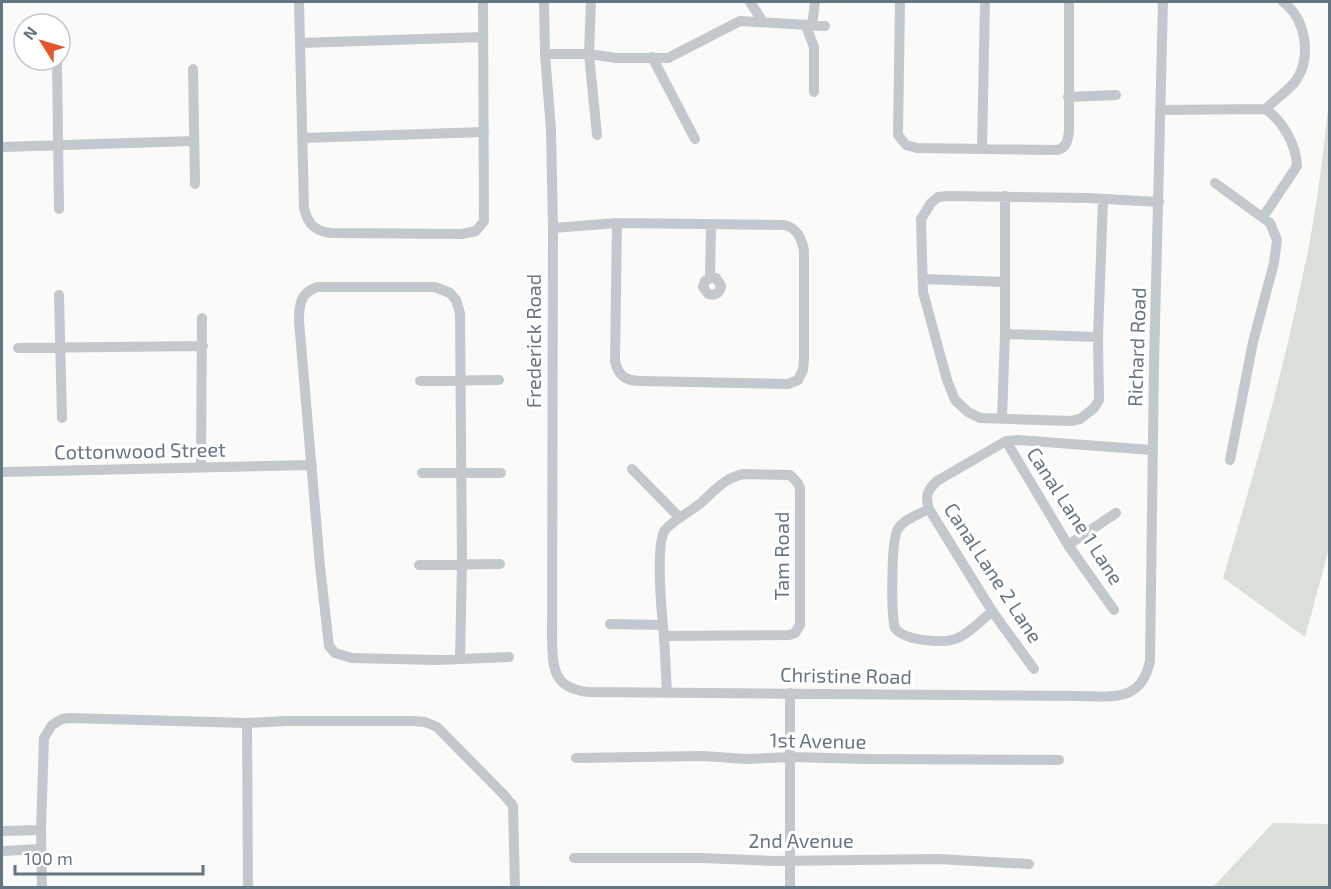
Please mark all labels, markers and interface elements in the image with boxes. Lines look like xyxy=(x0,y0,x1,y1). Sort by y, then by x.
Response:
north arrow xyxy=(12,12,72,72)
text: N xyxy=(19,22,41,43)
street label: Frederick Road xyxy=(521,274,545,408)
street label: Richard Road xyxy=(1122,287,1150,407)
street label: Cottonwood Street xyxy=(54,436,226,463)
street label: Canal Lane 1 Lane xyxy=(1022,442,1129,589)
street label: Canal Lane 2 Lane xyxy=(940,498,1048,647)
street label: Tam Road xyxy=(769,512,793,600)
street label: Christine Road xyxy=(780,662,912,688)
street label: 1st Avenue xyxy=(769,727,867,753)
street label: 2nd Avenue xyxy=(748,828,854,852)
scale bar xyxy=(15,838,202,876)
text: 100 m xyxy=(24,847,73,869)

